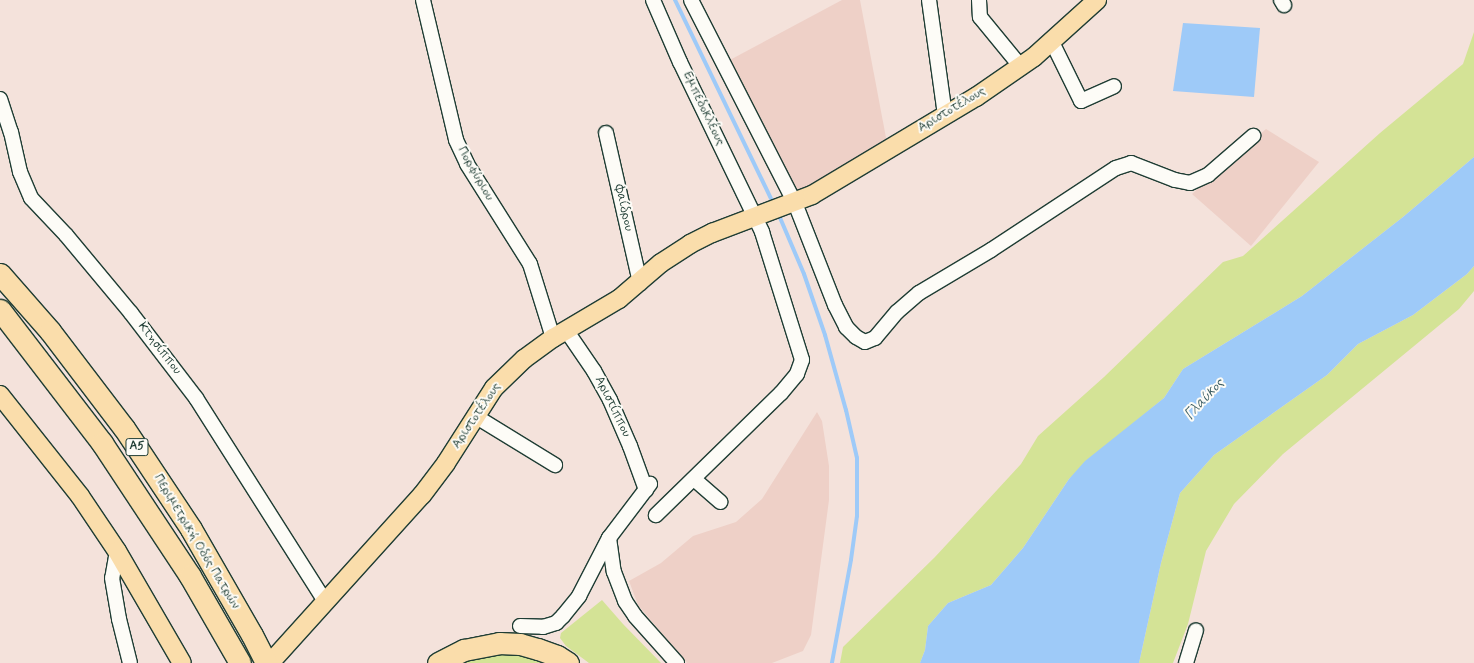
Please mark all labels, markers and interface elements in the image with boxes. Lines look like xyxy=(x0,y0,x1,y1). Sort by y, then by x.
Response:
street label: Εμπεδοκλέους xyxy=(678,70,728,148)
street label: Αριστοτέλους xyxy=(915,84,989,136)
street label: Πορφύριου xyxy=(453,144,497,204)
street label: Φαίδρου xyxy=(610,183,636,233)
street label: Κτησίππου xyxy=(134,320,184,378)
street label: Αριστίππου xyxy=(591,374,633,440)
water label: Γλαύκος xyxy=(1181,375,1227,423)
street label: Αριστοτέλους xyxy=(449,380,505,452)
road number: Α5 xyxy=(125,437,149,457)
street label: Περιμετρική Οδός Πατρών xyxy=(149,472,243,612)

